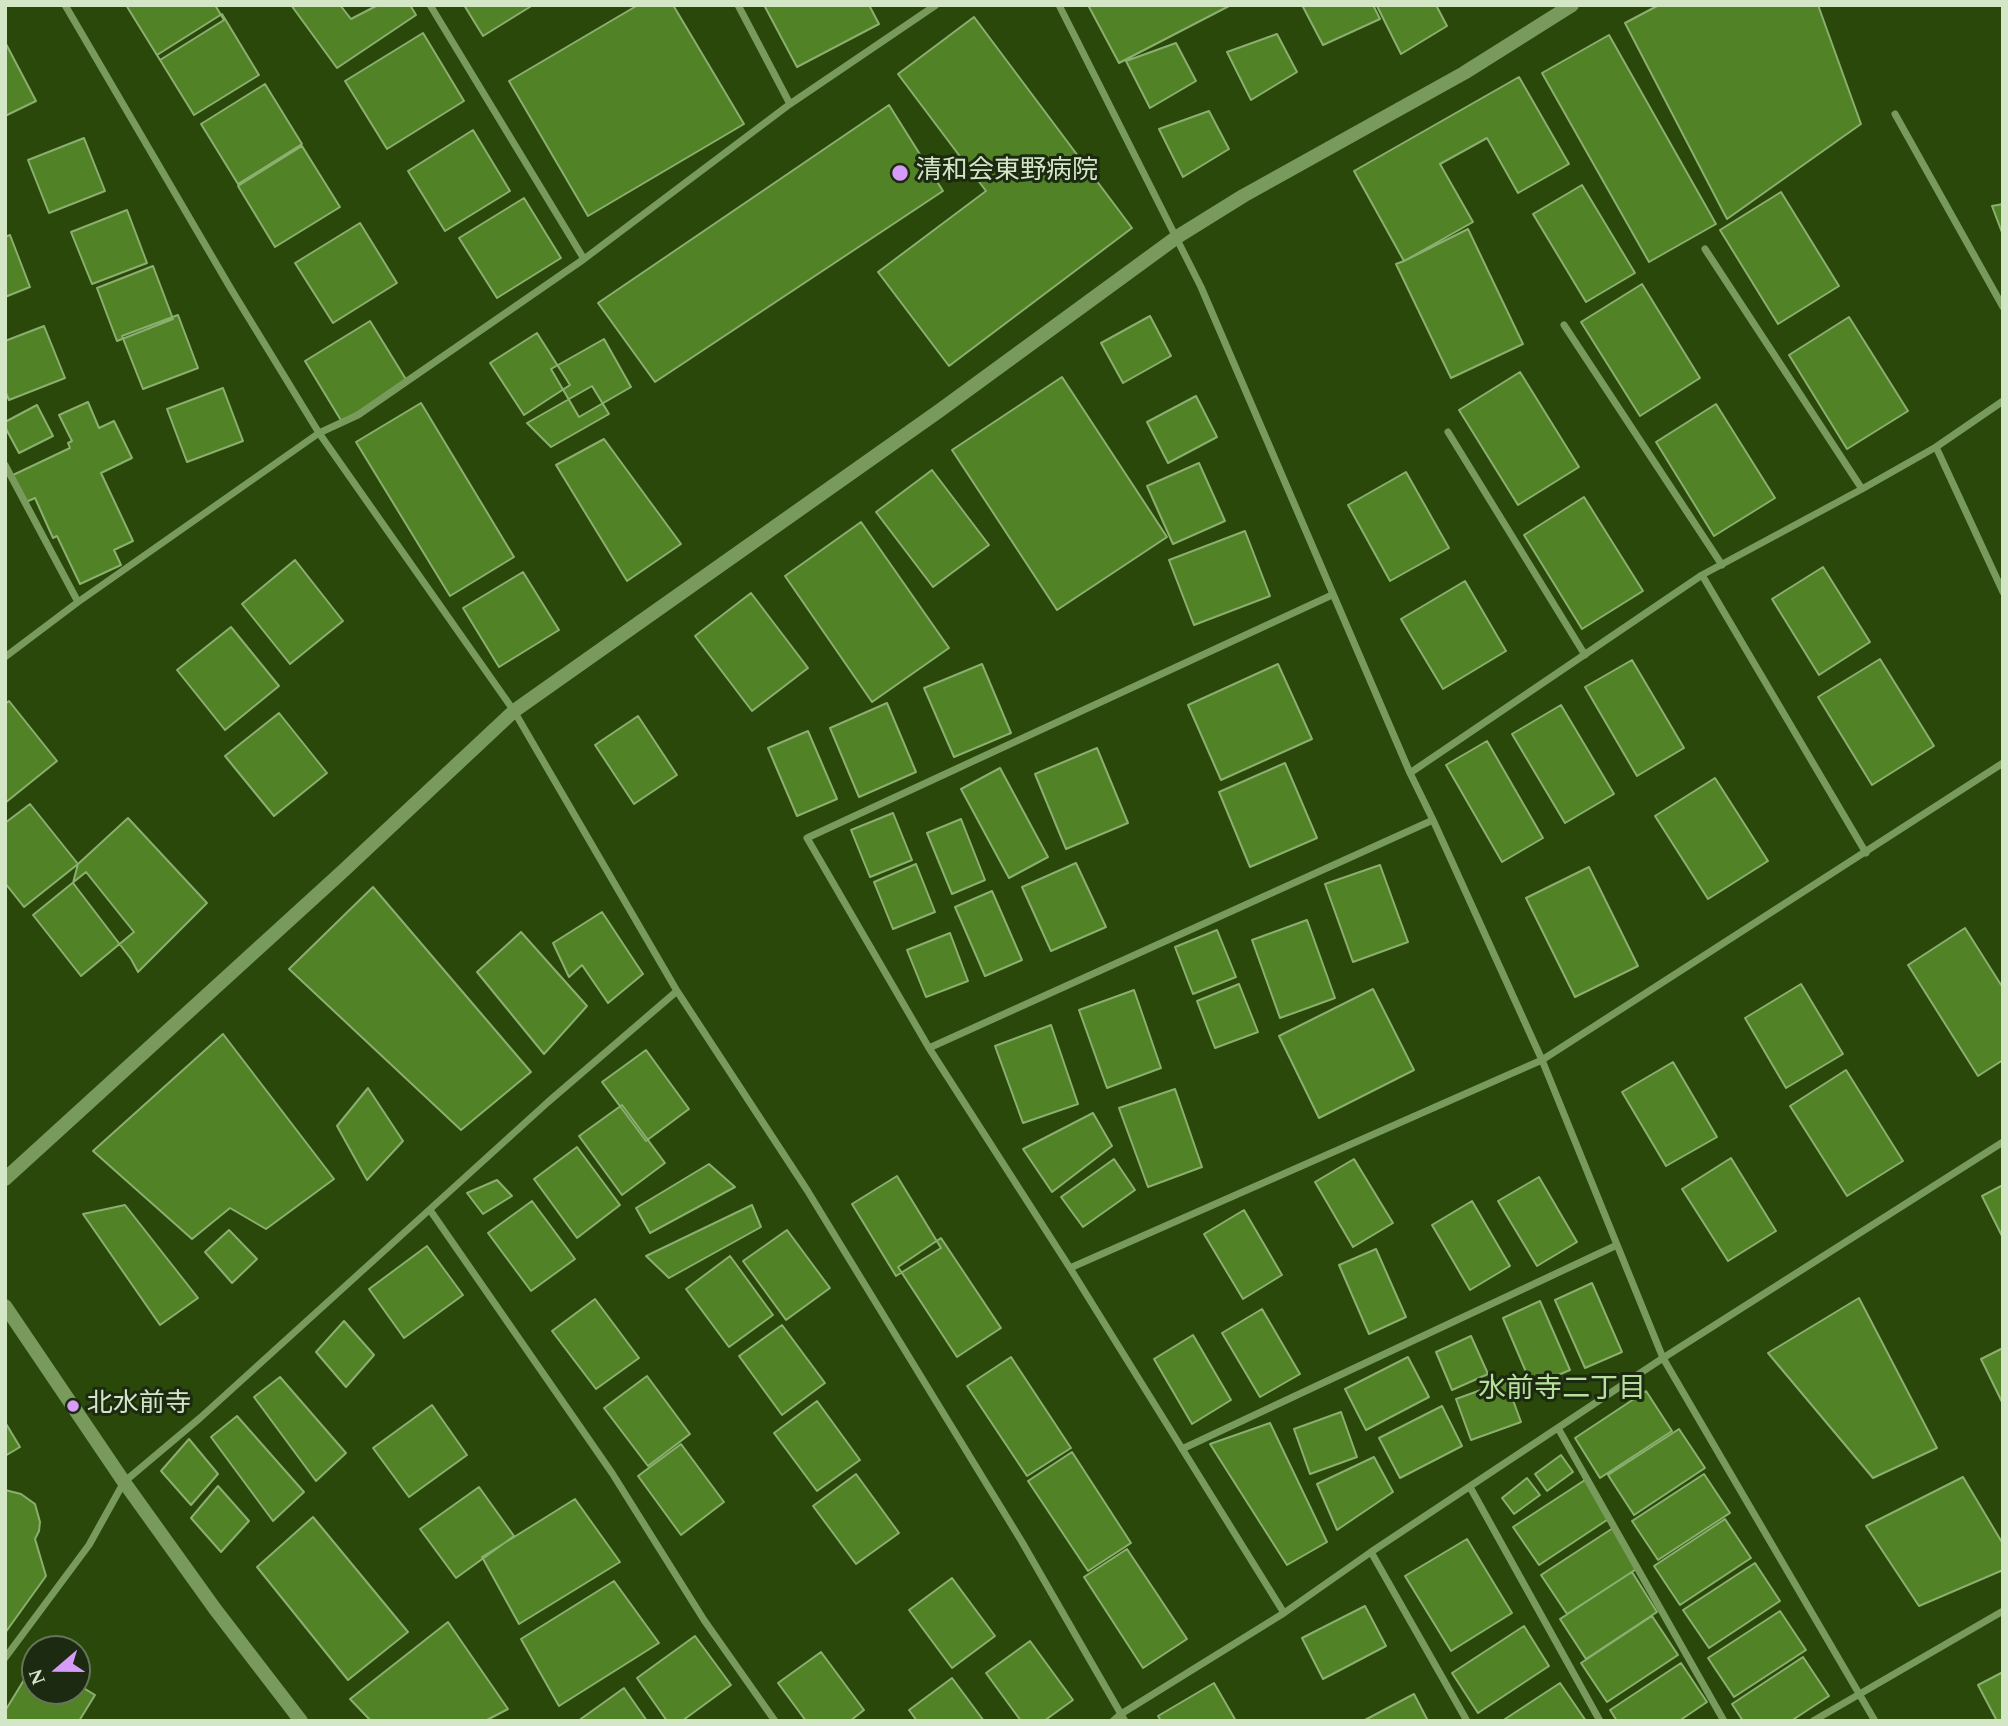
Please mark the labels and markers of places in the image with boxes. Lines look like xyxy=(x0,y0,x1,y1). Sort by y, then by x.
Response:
place label: 清和会東野病院 xyxy=(916,157,1098,189)
marker: 清和会東野病院 xyxy=(890,163,910,183)
place label: 北水前寺 xyxy=(87,1390,191,1422)
marker: 北水前寺 xyxy=(65,1398,81,1414)

